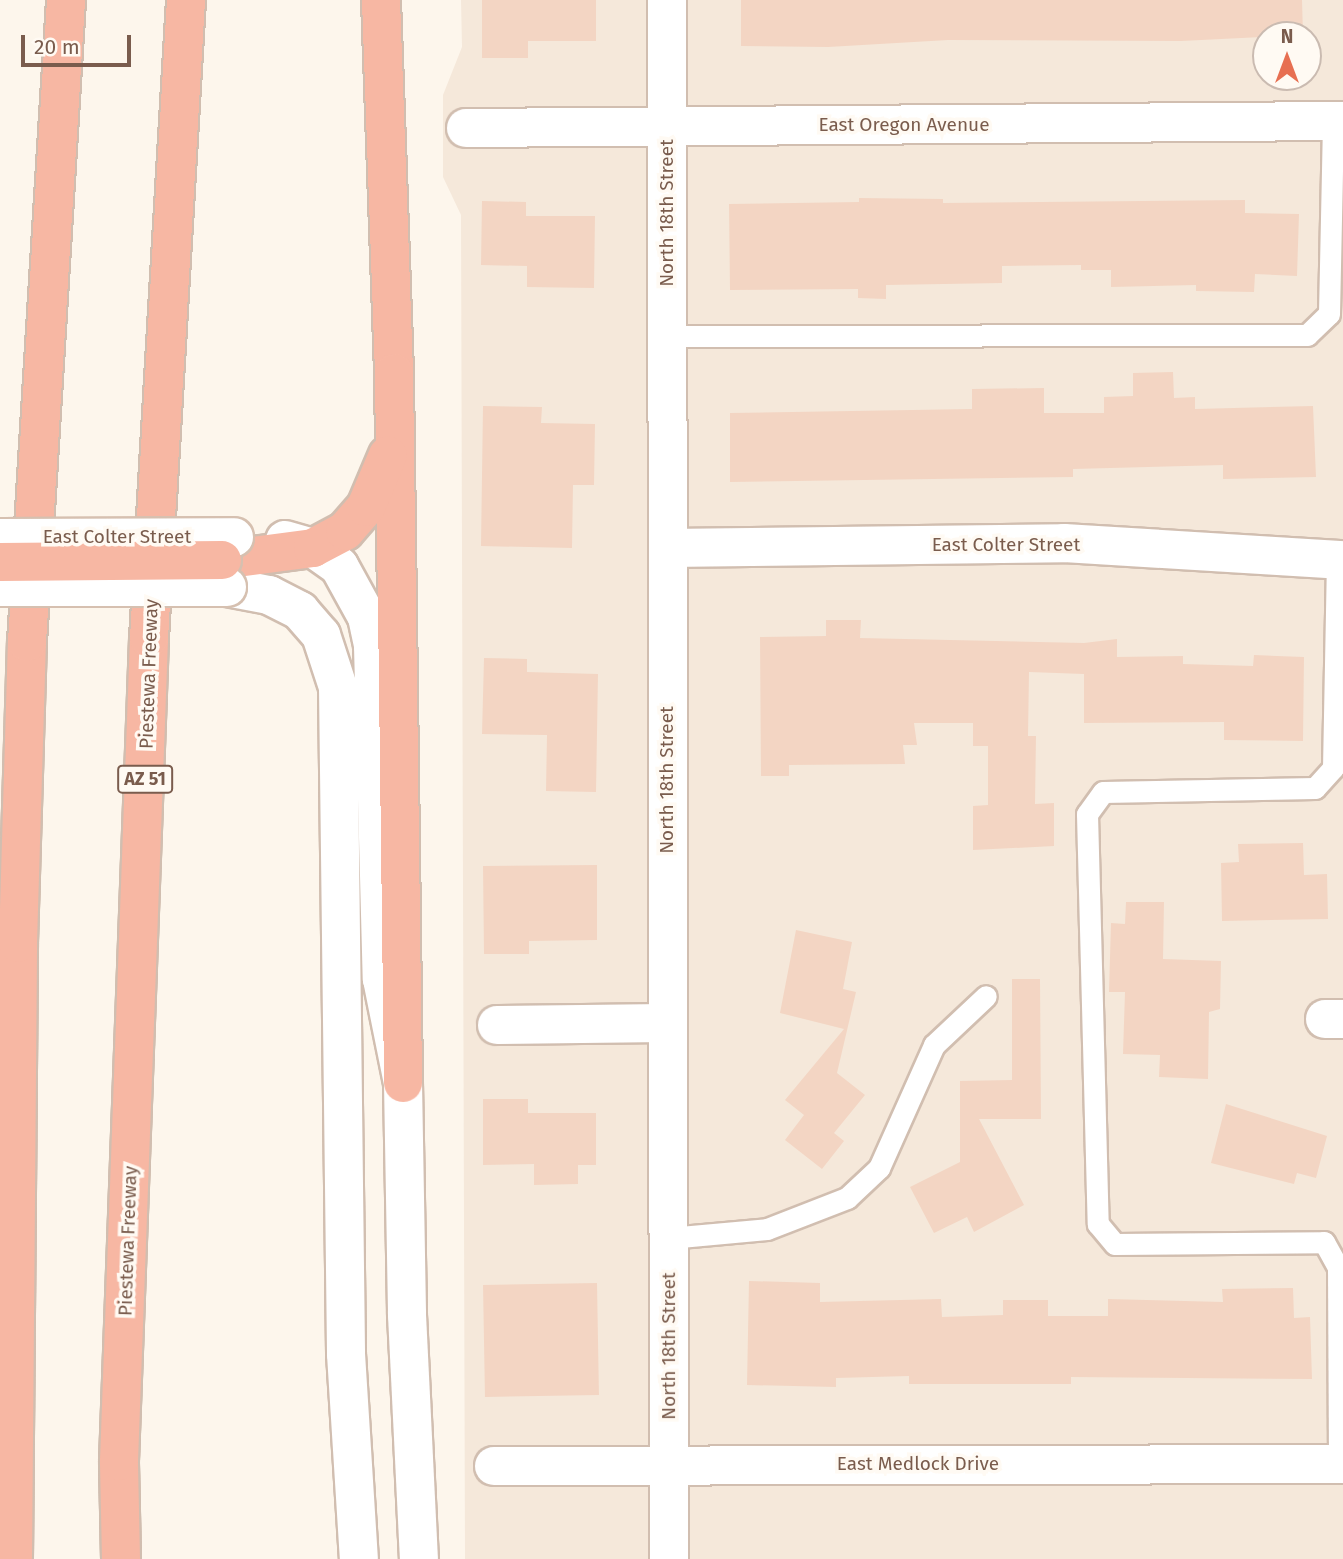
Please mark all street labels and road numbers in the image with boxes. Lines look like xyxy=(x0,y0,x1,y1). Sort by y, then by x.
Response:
street label: East Oregon Avenue xyxy=(818,114,990,136)
street label: North 18th Street xyxy=(656,139,678,287)
street label: East Colter Street xyxy=(43,526,191,548)
street label: East Colter Street xyxy=(932,534,1080,556)
street label: Piestewa Freeway xyxy=(135,599,163,749)
street label: North 18th Street xyxy=(656,706,678,854)
road number: AZ 51 xyxy=(117,764,173,794)
street label: Piestewa Freeway xyxy=(114,1166,142,1316)
street label: North 18th Street xyxy=(658,1272,680,1420)
street label: East Medlock Drive xyxy=(837,1453,999,1475)

